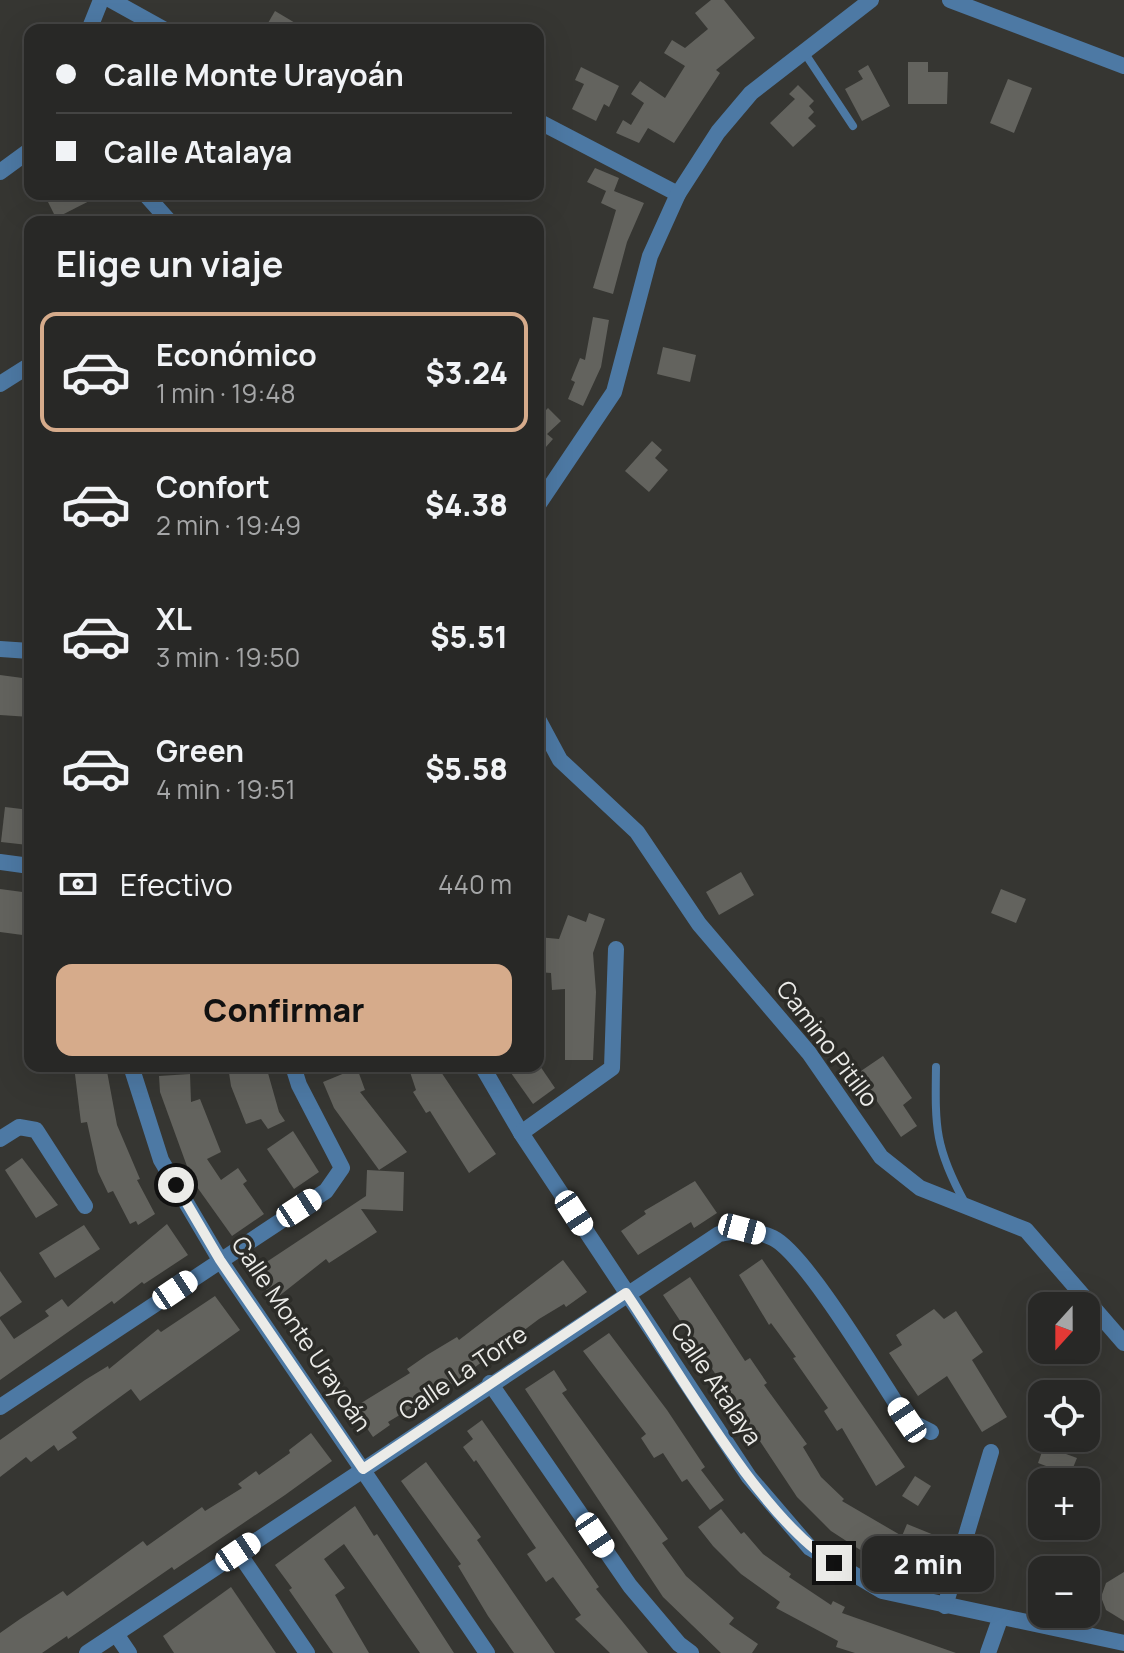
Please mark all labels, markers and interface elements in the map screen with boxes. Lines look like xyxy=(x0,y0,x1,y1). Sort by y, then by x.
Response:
text: Calle Monte Urayoán xyxy=(104,54,404,95)
text: Calle Atalaya xyxy=(104,131,292,172)
text: Elige un viaje xyxy=(56,239,283,288)
text: Económico xyxy=(156,334,317,375)
icon: car xyxy=(60,336,132,408)
text: $3.24 xyxy=(425,352,508,393)
text: 1 min · 19:48 xyxy=(156,375,296,411)
text: Confort xyxy=(156,466,270,507)
icon: car xyxy=(60,468,132,540)
text: $4.38 xyxy=(425,484,508,525)
text: 2 min · 19:49 xyxy=(156,507,301,543)
text: XL xyxy=(156,598,192,639)
icon: car xyxy=(60,600,132,672)
text: $5.51 xyxy=(430,616,508,657)
text: 3 min · 19:50 xyxy=(156,639,300,675)
text: Green xyxy=(156,730,244,771)
icon: car xyxy=(60,732,132,804)
text: $5.58 xyxy=(425,748,508,789)
text: 4 min · 19:51 xyxy=(156,771,296,807)
icon: cash xyxy=(56,862,100,906)
text: Efectivo xyxy=(120,864,233,905)
text: 440 m xyxy=(438,866,512,902)
button: Confirmar xyxy=(56,964,512,1056)
street label: Camino Pitillo xyxy=(770,973,887,1113)
route start xyxy=(158,1167,194,1203)
car xyxy=(272,1185,326,1231)
car xyxy=(551,1186,597,1240)
car xyxy=(716,1211,768,1247)
street label: Calle Monte Urayoán xyxy=(225,1229,380,1437)
car xyxy=(148,1267,202,1313)
north arrow xyxy=(1028,1292,1100,1364)
map controls xyxy=(1028,1292,1100,1628)
street label: Calle Atalaya xyxy=(664,1315,771,1451)
street label: Calle La Torre xyxy=(391,1317,533,1427)
button: locate xyxy=(1028,1380,1100,1452)
car xyxy=(884,1393,930,1447)
button: + xyxy=(1028,1468,1100,1540)
car xyxy=(572,1508,618,1562)
car xyxy=(211,1529,265,1575)
callout: 2 min xyxy=(862,1535,994,1591)
route end xyxy=(816,1545,852,1581)
text: 2 min xyxy=(894,1546,962,1582)
button: − xyxy=(1028,1556,1100,1628)

